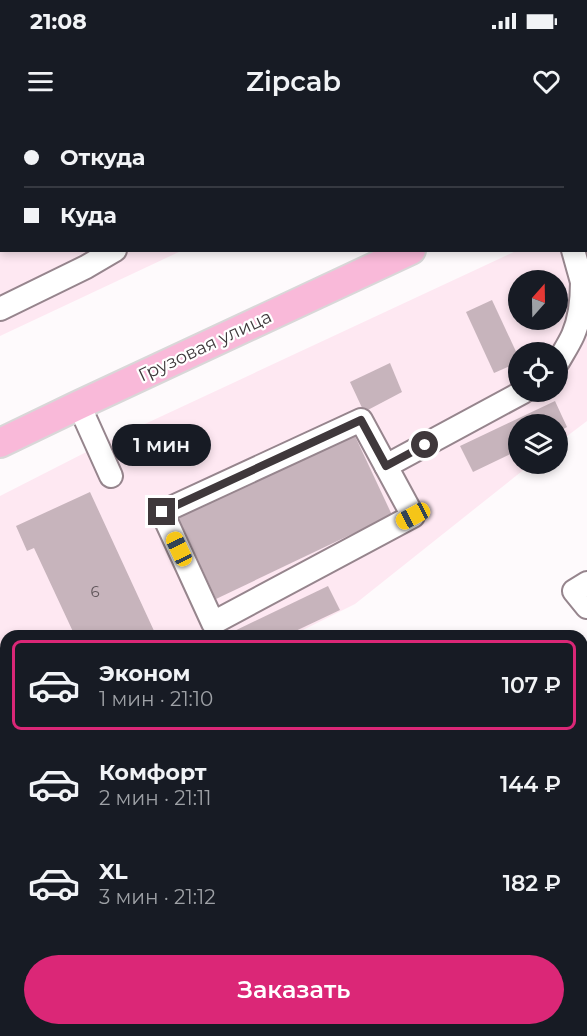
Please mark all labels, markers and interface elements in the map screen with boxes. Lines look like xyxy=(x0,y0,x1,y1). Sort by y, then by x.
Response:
text: 21:08 xyxy=(30,8,87,35)
icon: menu xyxy=(24,65,57,98)
text: Zipcab xyxy=(246,65,341,98)
icon: heart xyxy=(530,65,563,98)
text: Откуда xyxy=(60,144,145,171)
text: Куда xyxy=(60,202,117,229)
north arrow xyxy=(508,270,568,330)
map controls xyxy=(508,270,568,474)
street label: Грузовая улица xyxy=(135,305,275,387)
button: locate xyxy=(508,342,568,402)
button: layers xyxy=(508,414,568,474)
callout: 1 мин xyxy=(112,425,212,467)
route start xyxy=(411,431,438,458)
text: 1 мин xyxy=(133,433,190,457)
route end xyxy=(148,498,175,525)
car xyxy=(393,500,433,532)
car xyxy=(163,529,195,569)
house number: 6 xyxy=(90,582,100,601)
icon: car xyxy=(27,658,81,712)
text: Эконом xyxy=(99,660,190,687)
text: 107 ₽ xyxy=(502,672,561,699)
text: 1 мин · 21:10 xyxy=(99,687,213,711)
icon: car xyxy=(27,757,81,811)
text: Комфорт xyxy=(99,759,207,786)
text: 144 ₽ xyxy=(500,771,561,798)
text: 2 мин · 21:11 xyxy=(99,786,211,810)
icon: car xyxy=(27,856,81,910)
text: XL xyxy=(99,858,128,885)
text: 182 ₽ xyxy=(503,870,561,897)
text: 3 мин · 21:12 xyxy=(99,885,216,909)
button: Заказать xyxy=(24,955,564,1024)

